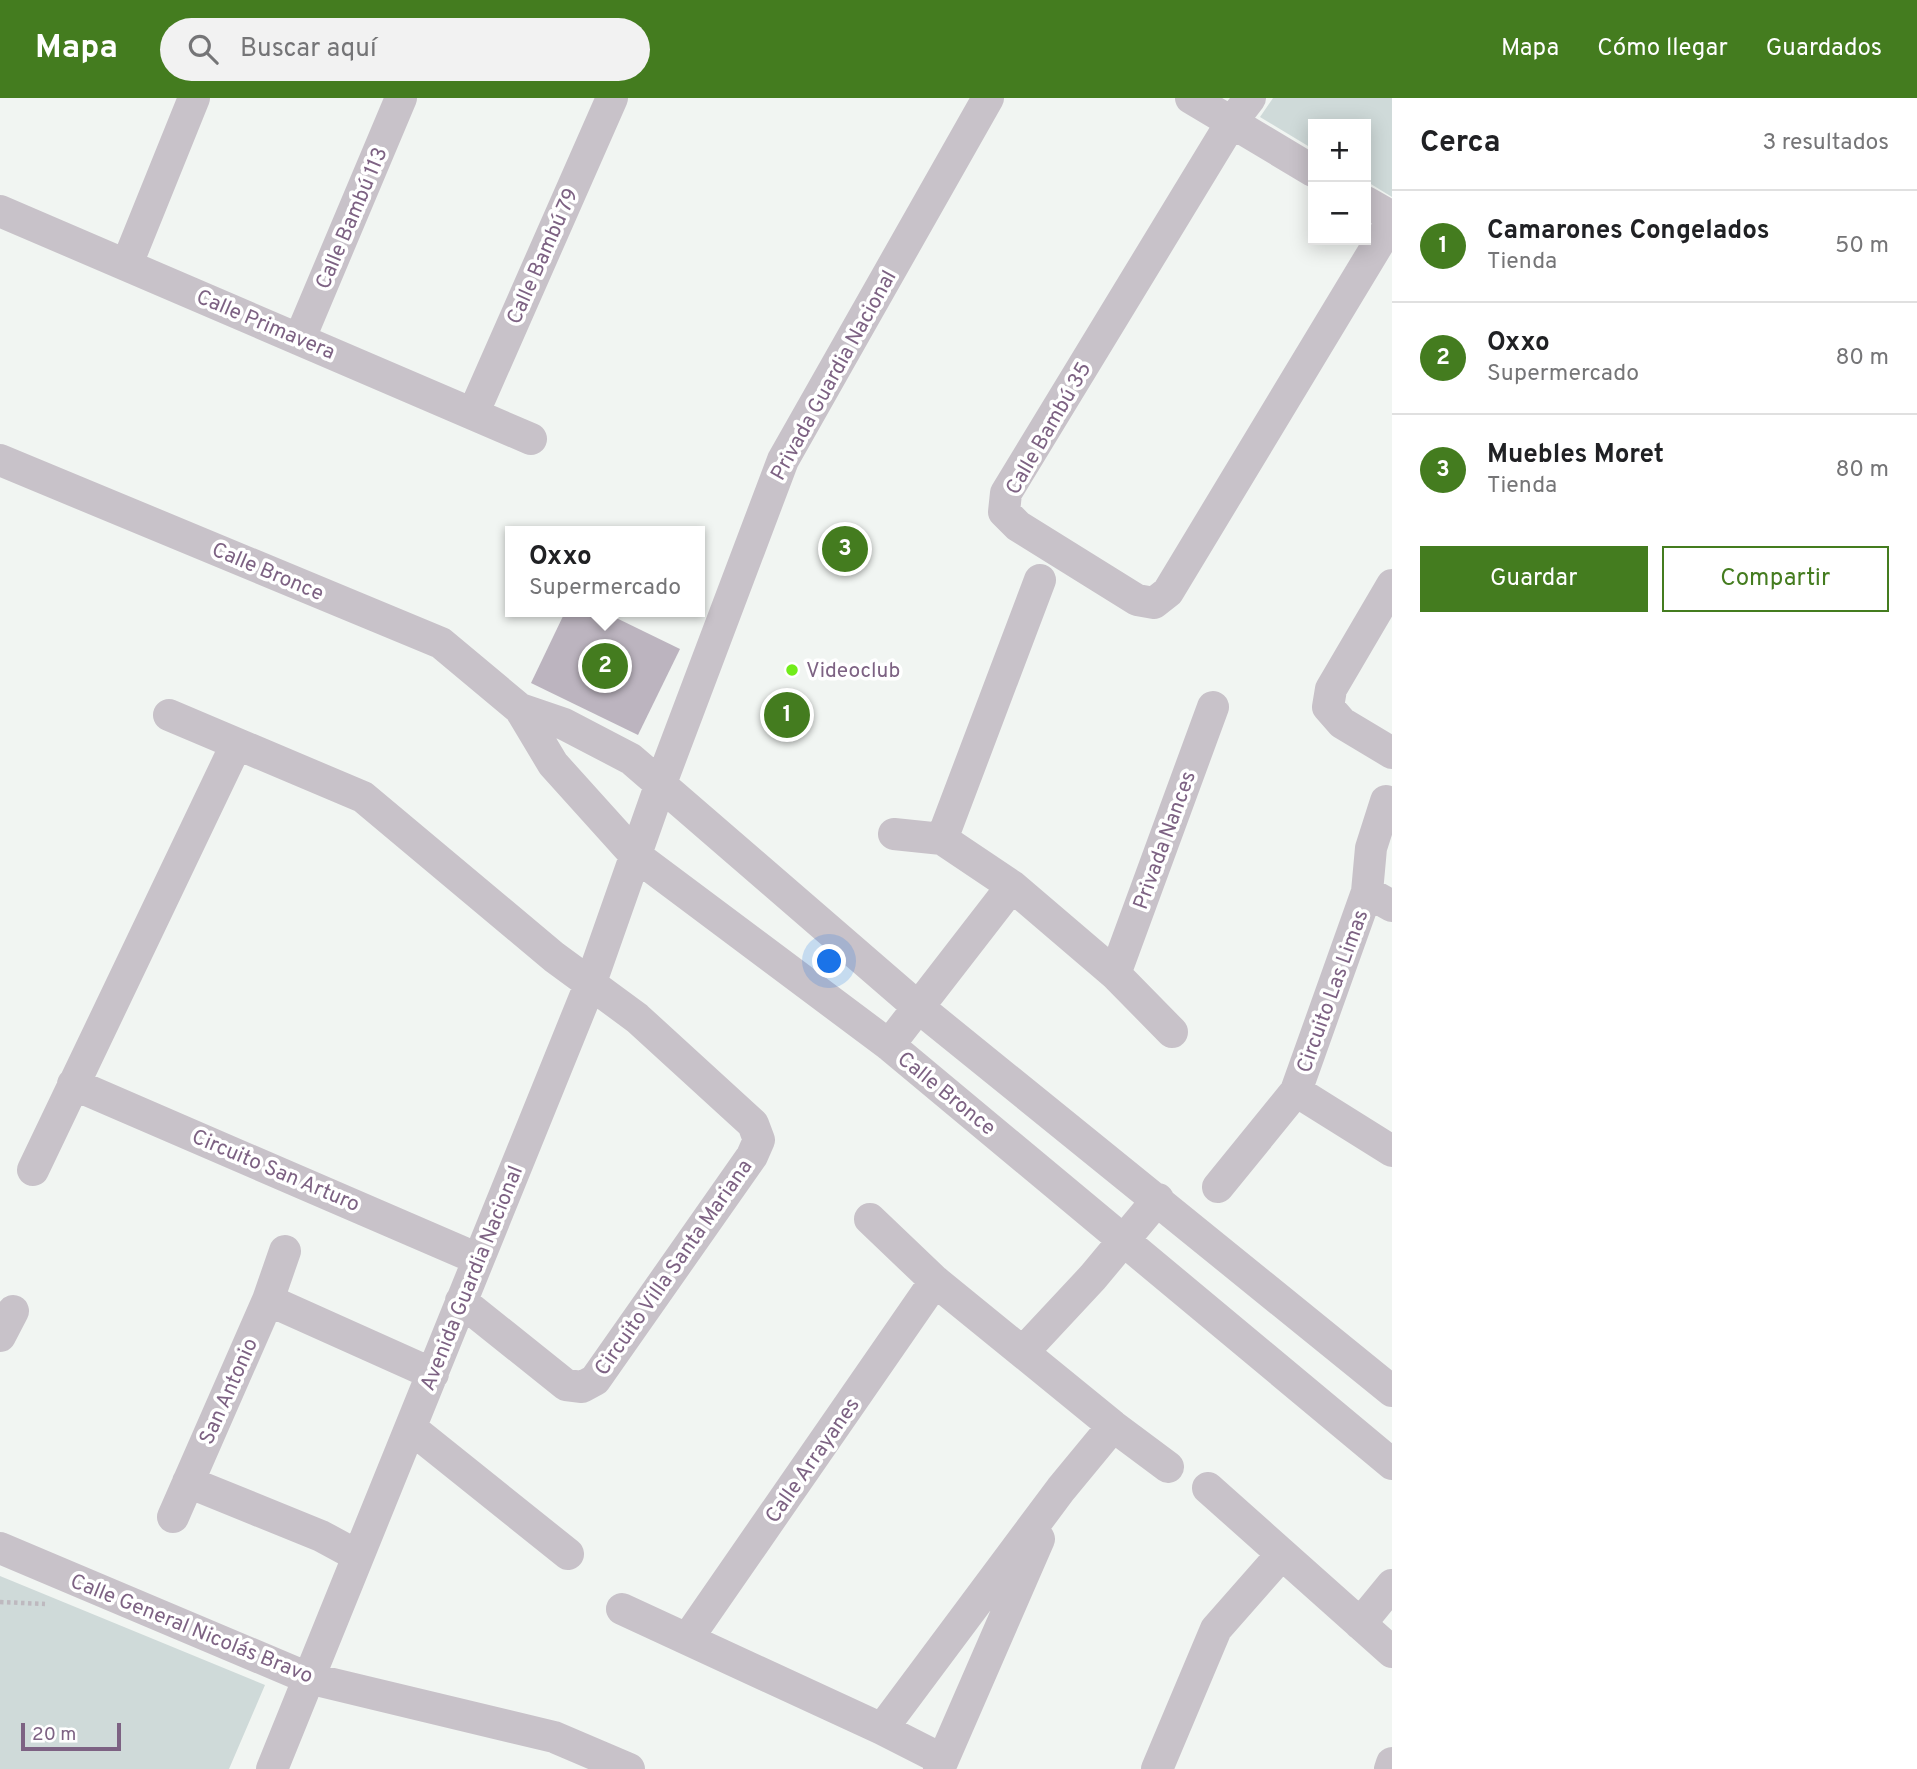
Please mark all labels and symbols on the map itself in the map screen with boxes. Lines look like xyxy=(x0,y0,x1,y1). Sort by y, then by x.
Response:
street label: Calle Bambú 113 xyxy=(310,143,394,294)
street label: Calle Bambú 79 xyxy=(501,184,585,329)
street label: Privada Guardia Nacional xyxy=(765,266,903,486)
street label: Calle Primavera xyxy=(192,284,339,367)
street label: Calle Bambú 35 xyxy=(1000,357,1098,500)
pin: 3 xyxy=(822,523,868,575)
street label: Calle Bronce xyxy=(207,537,327,608)
pin: 2 xyxy=(582,640,628,692)
place label: Videoclub xyxy=(806,658,900,685)
marker: Videoclub xyxy=(784,662,800,678)
pin: 1 xyxy=(764,689,810,741)
street label: Privada Nances xyxy=(1128,768,1203,913)
street label: Circuito Las Limas xyxy=(1291,906,1375,1077)
your location xyxy=(812,944,846,978)
street label: Calle Bronce xyxy=(891,1046,1001,1142)
street label: Circuito San Arturo xyxy=(187,1124,363,1219)
street label: Circuito Villa Santa Mariana xyxy=(589,1154,759,1381)
street label: Avenida Guardia Nacional xyxy=(415,1162,530,1395)
street label: San Antonio xyxy=(194,1334,265,1449)
street label: Calle Arrayanes xyxy=(760,1393,867,1529)
street label: Calle General Nicolás Bravo xyxy=(66,1568,317,1691)
scale bar xyxy=(21,1720,121,1752)

